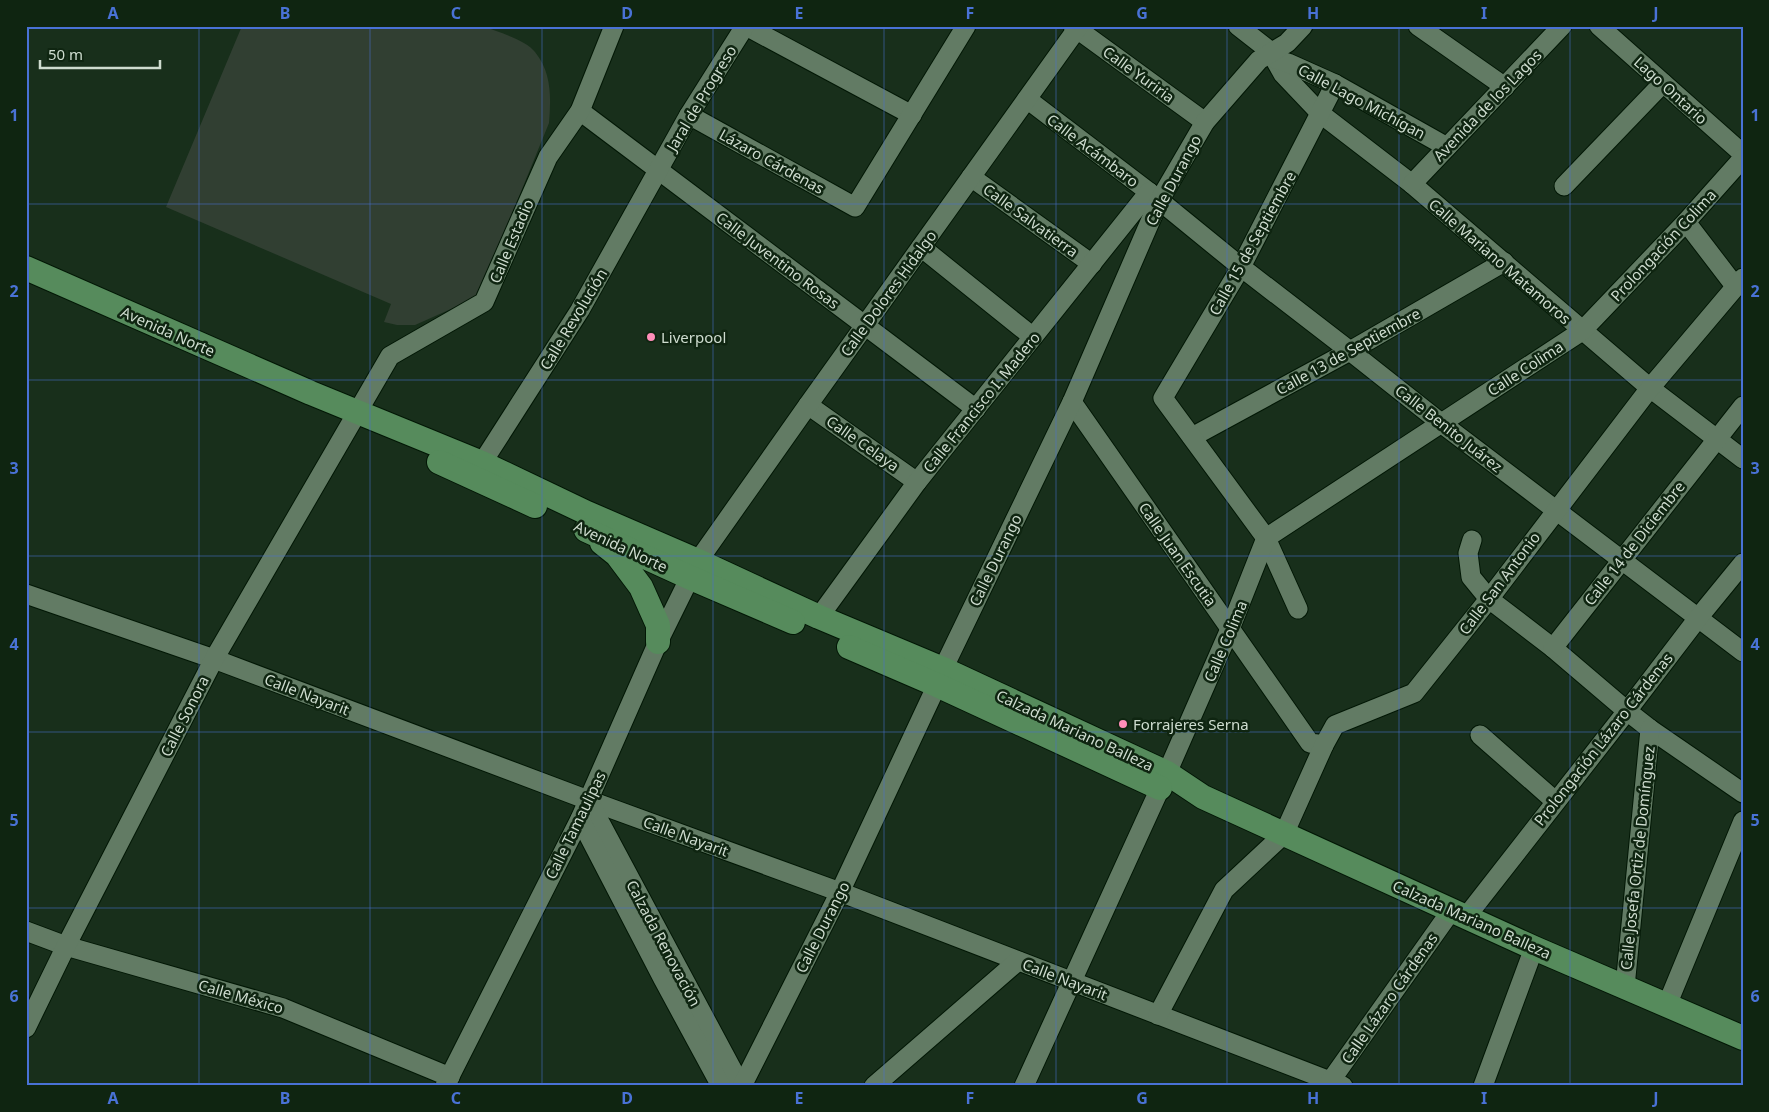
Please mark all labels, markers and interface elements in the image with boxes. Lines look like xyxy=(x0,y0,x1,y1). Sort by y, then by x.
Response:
text: A xyxy=(107,2,119,24)
text: B xyxy=(280,2,290,24)
text: C xyxy=(451,2,461,24)
text: D xyxy=(621,2,633,24)
text: E xyxy=(795,2,804,24)
text: F xyxy=(966,2,974,24)
text: G xyxy=(1136,2,1148,24)
text: H xyxy=(1307,2,1319,24)
text: I xyxy=(1481,2,1487,24)
text: J xyxy=(1651,2,1659,24)
scale bar xyxy=(40,38,160,70)
street label: Jaral de Progreso xyxy=(660,41,740,156)
street label: Calle Yuriria xyxy=(1099,41,1179,107)
text: 50 m xyxy=(48,44,83,64)
street label: Avenida de los Lagos xyxy=(1428,45,1546,165)
street label: Lago Ontario xyxy=(1630,52,1712,128)
street label: Calle Lago Michígan xyxy=(1295,59,1429,143)
text: 1 xyxy=(9,104,19,126)
text: 1 xyxy=(1750,104,1760,126)
street label: Calle Acámbaro xyxy=(1043,109,1143,191)
street label: Lázaro Cárdenas xyxy=(716,124,828,198)
street label: Calle Durango xyxy=(1141,131,1205,229)
street label: Calle 15 de Septiembre xyxy=(1204,167,1300,319)
street label: Calle Salvatierra xyxy=(979,179,1083,261)
street label: Prolongación Colima xyxy=(1606,185,1720,305)
street label: Calle Mariano Matamoros xyxy=(1425,194,1575,328)
street label: Calle Estadio xyxy=(484,196,538,286)
street label: Calle Juventino Rosas xyxy=(712,207,844,313)
street label: Calle Dolores Hidalgo xyxy=(835,226,941,360)
street label: Calle Revolución xyxy=(535,265,611,373)
text: 2 xyxy=(9,280,19,302)
text: 2 xyxy=(1750,280,1760,302)
street label: Avenida Norte xyxy=(118,301,218,361)
street label: Calle 13 de Septiembre xyxy=(1272,303,1424,399)
place label: Liverpool xyxy=(661,327,726,347)
street label: Calle Francisco I. Madero xyxy=(918,328,1044,476)
marker: Liverpool xyxy=(645,331,657,343)
street label: Calle Colima xyxy=(1483,336,1567,400)
street label: Calle Benito Juárez xyxy=(1391,380,1507,476)
street label: Calle Celaya xyxy=(823,411,903,475)
text: 3 xyxy=(9,457,19,479)
text: 3 xyxy=(1750,457,1760,479)
street label: Calle 14 de Diciembre xyxy=(1579,477,1689,609)
street label: Calle Juan Escutia xyxy=(1135,498,1221,610)
street label: Calle Durango xyxy=(964,511,1026,609)
street label: Avenida Norte xyxy=(571,516,671,576)
street label: Calle San Antonio xyxy=(1454,528,1544,638)
street label: Calle Colima xyxy=(1199,597,1251,685)
text: 4 xyxy=(9,633,19,655)
text: 4 xyxy=(1750,633,1760,655)
street label: Prolongación Lázaro Cárdenas xyxy=(1529,648,1677,830)
street label: Calle Nayarit xyxy=(262,669,353,720)
street label: Calle Sonora xyxy=(155,672,213,760)
street label: Calzada Mariano Balleza xyxy=(993,685,1157,775)
place label: Forrajeres Serna xyxy=(1133,714,1249,734)
marker: Forrajeres Serna xyxy=(1117,718,1129,730)
street label: Calle Josefa Ortiz de Domínguez xyxy=(1615,745,1659,971)
street label: Calle Tamaulipas xyxy=(540,768,610,882)
text: 5 xyxy=(9,809,19,831)
text: 5 xyxy=(1750,809,1760,831)
street label: Calle Nayarit xyxy=(641,811,732,861)
street label: Calzada Mariano Balleza xyxy=(1390,875,1554,963)
street label: Calzada Renovación xyxy=(622,876,706,1010)
street label: Calle Durango xyxy=(790,878,854,976)
street label: Calle Lázaro Cárdenas xyxy=(1336,929,1442,1067)
street label: Calle Nayarit xyxy=(1020,954,1111,1005)
street label: Calle México xyxy=(196,974,286,1018)
text: 6 xyxy=(9,985,19,1007)
text: 6 xyxy=(1750,985,1760,1007)
text: A xyxy=(107,1087,119,1109)
text: B xyxy=(280,1087,290,1109)
text: C xyxy=(451,1087,461,1109)
text: D xyxy=(621,1087,633,1109)
text: E xyxy=(795,1087,804,1109)
text: F xyxy=(966,1087,974,1109)
text: G xyxy=(1136,1087,1148,1109)
text: H xyxy=(1307,1087,1319,1109)
text: I xyxy=(1481,1087,1487,1109)
text: J xyxy=(1651,1087,1659,1109)

